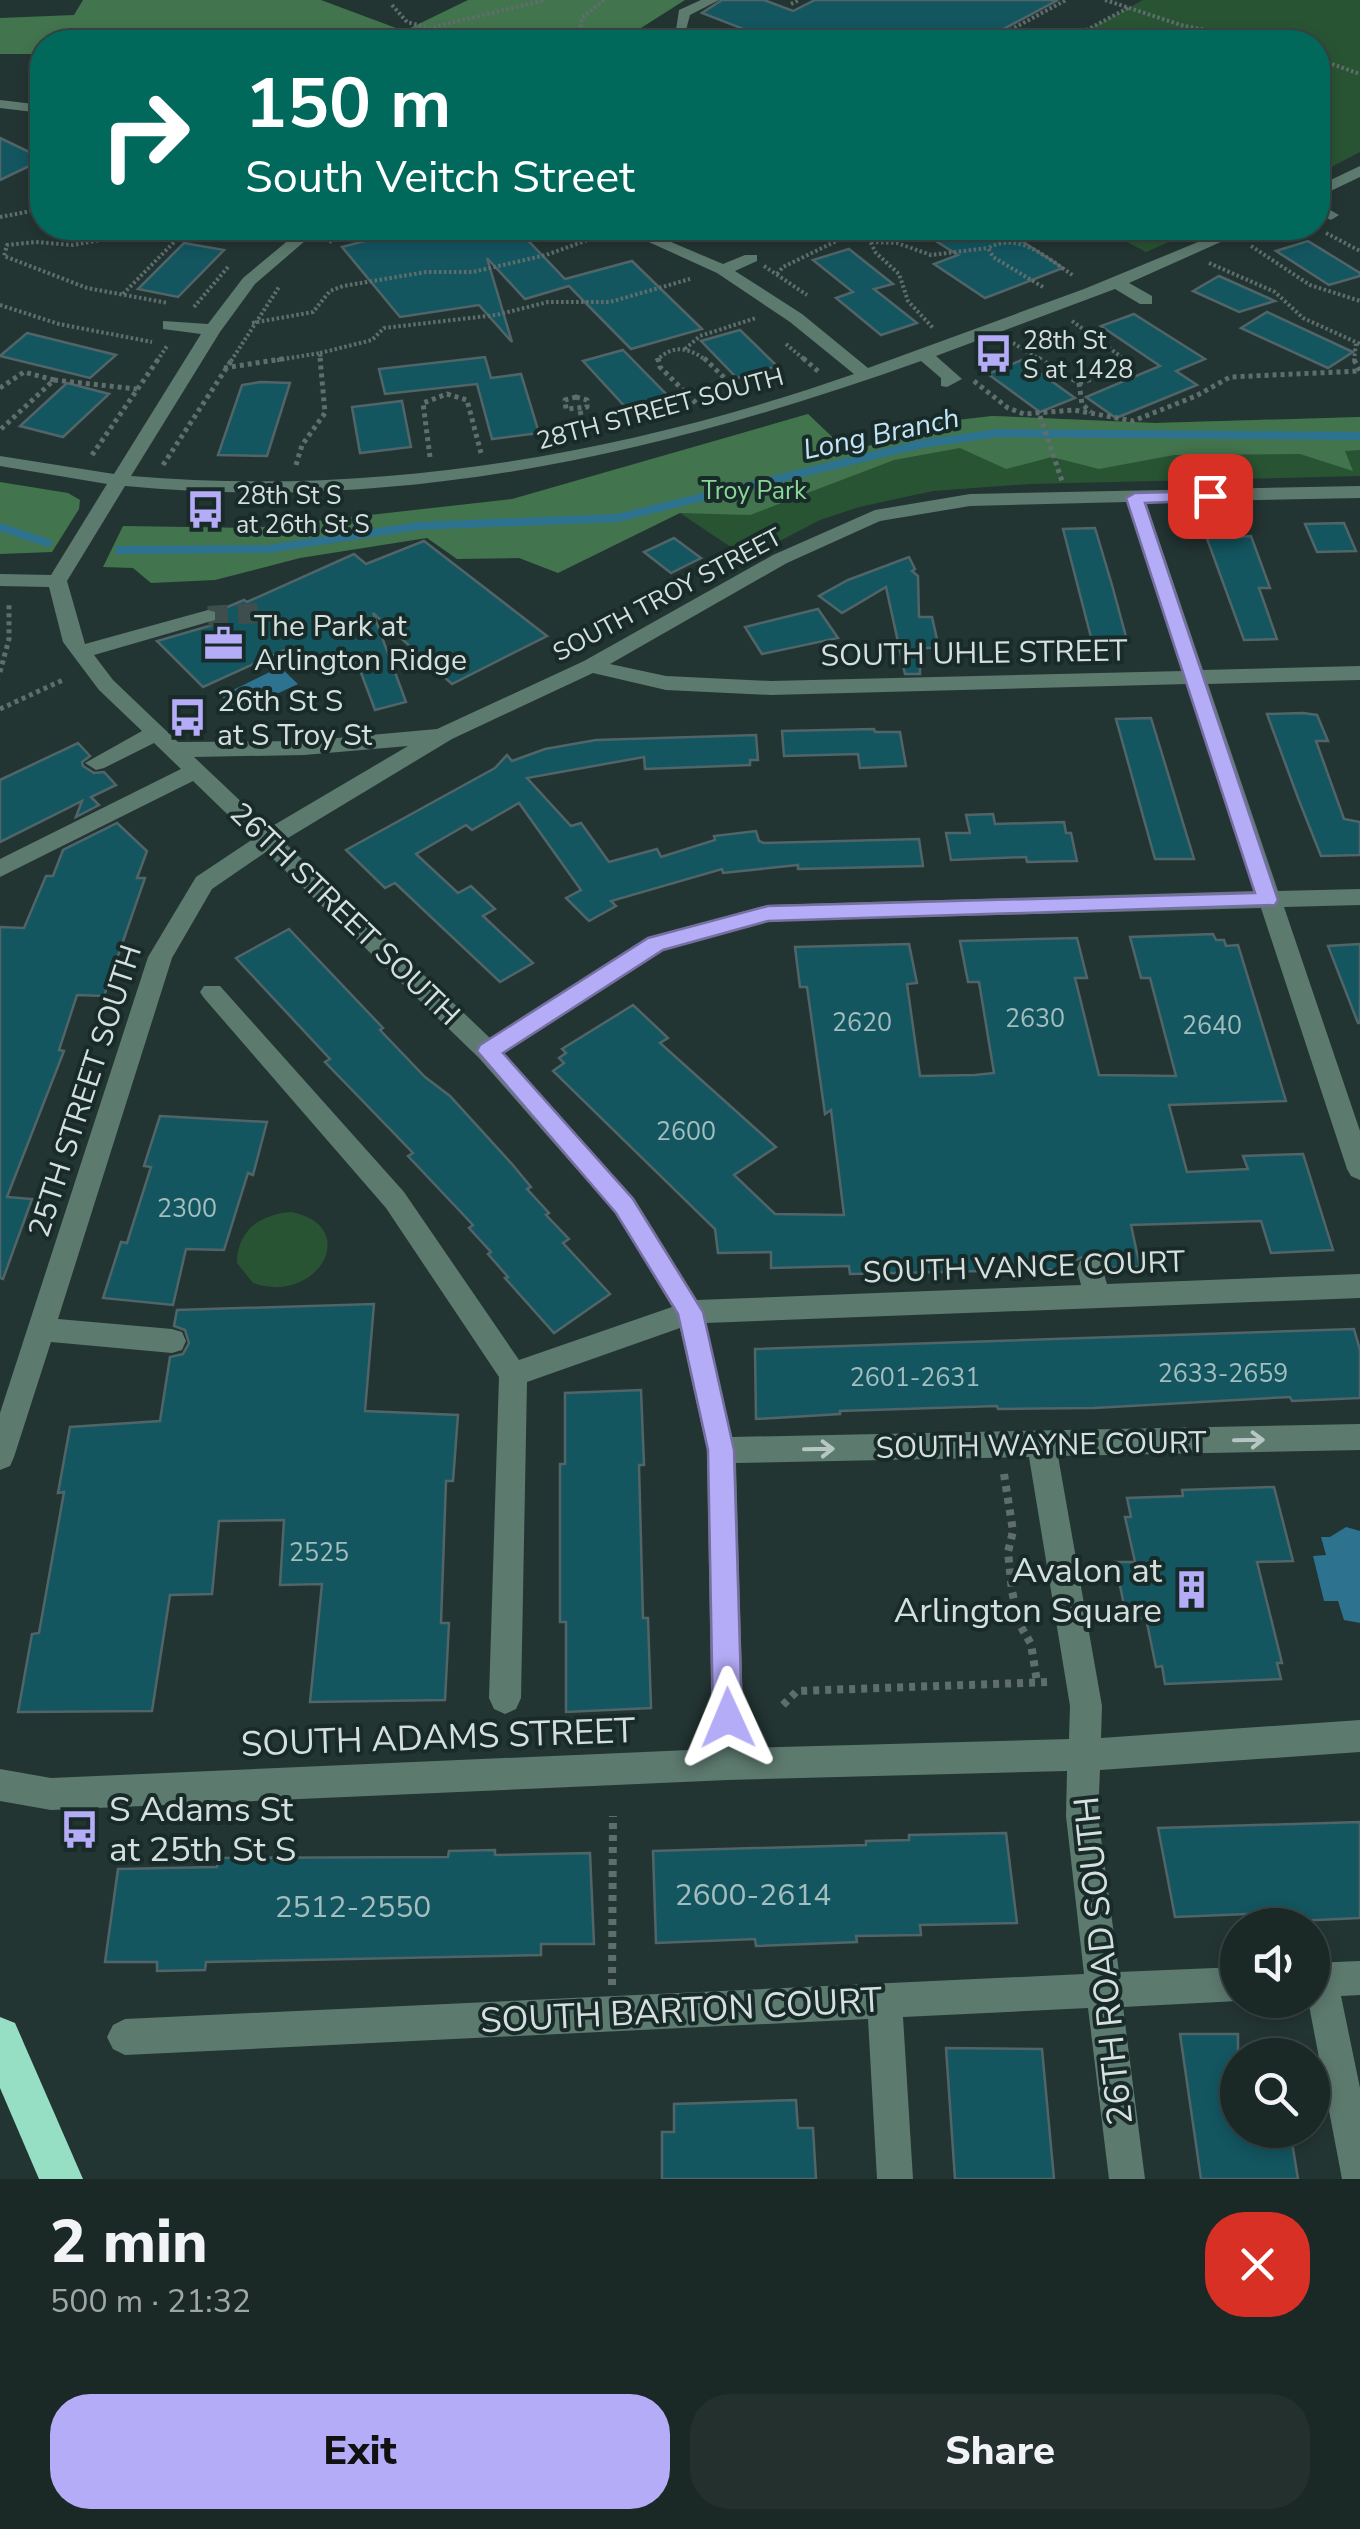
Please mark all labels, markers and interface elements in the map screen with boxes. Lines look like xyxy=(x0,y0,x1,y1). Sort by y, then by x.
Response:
text: 150 m xyxy=(245,56,451,152)
icon: right xyxy=(80,70,210,200)
text: South Veitch Street xyxy=(245,147,635,208)
place label: 28th St S at 1428 xyxy=(1023,324,1133,387)
bus stop icon: 28th St S at 1428 xyxy=(972,333,1014,375)
street label: 28TH STREET SOUTH xyxy=(533,360,788,458)
water label: Long Branch xyxy=(800,399,963,469)
pin xyxy=(1168,454,1253,539)
icon: arrive xyxy=(1183,469,1238,524)
park label: Troy Park xyxy=(702,474,807,508)
place label: 28th St S at 26th St S xyxy=(236,479,370,542)
bus stop icon: 28th St S at 26th St S xyxy=(185,488,227,530)
street label: SOUTH TROY STREET xyxy=(547,520,788,670)
place label: The Park at Arlington Ridge xyxy=(254,606,467,681)
office icon: The Park at Arlington Ridge xyxy=(203,622,245,664)
street label: SOUTH UHLE STREET xyxy=(820,630,1128,677)
place label: 26th St S at S Troy St xyxy=(217,681,373,756)
bus stop icon: 26th St S at S Troy St xyxy=(166,697,208,739)
street label: 26TH STREET SOUTH xyxy=(221,794,469,1035)
street label: 25TH STREET SOUTH xyxy=(19,940,152,1243)
house number: 2630 xyxy=(1005,1002,1065,1036)
house number: 2620 xyxy=(832,1006,892,1040)
house number: 2640 xyxy=(1182,1009,1242,1043)
house number: 2600 xyxy=(656,1115,716,1149)
house number: 2300 xyxy=(157,1192,217,1226)
street label: SOUTH VANCE COURT xyxy=(862,1241,1186,1294)
house number: 2633-2659 xyxy=(1158,1357,1288,1391)
house number: 2601-2631 xyxy=(850,1361,980,1395)
street label: SOUTH WAYNE COURT xyxy=(875,1422,1207,1469)
one-way arrow xyxy=(1232,1431,1264,1450)
one-way arrow xyxy=(802,1440,834,1458)
house number: 2525 xyxy=(289,1536,349,1570)
place label: Avalon at Arlington Square xyxy=(894,1547,1163,1634)
building icon: Avalon at Arlington Square xyxy=(1171,1569,1213,1611)
position arrow xyxy=(676,1666,780,1770)
street label: SOUTH ADAMS STREET xyxy=(240,1707,636,1768)
place label: S Adams St at 25th St S xyxy=(109,1786,296,1873)
street label: 26TH ROAD SOUTH xyxy=(1063,1794,1144,2128)
bus stop icon: S Adams St at 25th St S xyxy=(58,1808,100,1850)
house number: 2600-2614 xyxy=(675,1875,831,1916)
house number: 2512-2550 xyxy=(275,1887,431,1928)
map controls xyxy=(1220,1908,1330,2148)
button: sound xyxy=(1220,1908,1330,2018)
street label: SOUTH BARTON COURT xyxy=(479,1977,883,2044)
button: search xyxy=(1220,2038,1330,2148)
text: 2 min xyxy=(50,2201,208,2283)
button: close xyxy=(1205,2212,1310,2317)
text: 500 m · 21:32 xyxy=(50,2280,251,2323)
button: Exit xyxy=(50,2394,670,2509)
button: Share xyxy=(690,2394,1310,2509)

